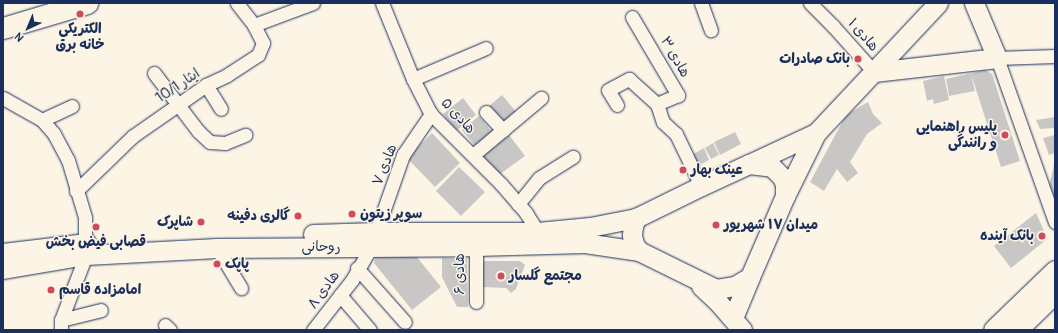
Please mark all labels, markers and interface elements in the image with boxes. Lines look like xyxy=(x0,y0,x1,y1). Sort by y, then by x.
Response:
north arrow xyxy=(8,8,48,48)
marker: الکتریکی خانه برق xyxy=(75,9,85,19)
street label: هادی ۱ xyxy=(844,15,882,55)
place label: الکتریکی خانه برق xyxy=(56,21,104,54)
text: N xyxy=(12,30,27,44)
street label: هادی ۳ xyxy=(657,33,693,81)
place label: بانک صادرات xyxy=(779,51,850,67)
marker: بانک صادرات xyxy=(853,54,863,64)
street label: ایثار 10/1 xyxy=(153,65,203,107)
street label: هادی ۵ xyxy=(437,95,479,137)
place label: پلیس راهنمایی و رانندگی xyxy=(916,119,997,152)
marker: پلیس راهنمایی و رانندگی xyxy=(1000,130,1010,140)
street label: هادی ۷ xyxy=(369,142,401,188)
place label: عینک بهار xyxy=(691,162,743,178)
marker: عینک بهار xyxy=(678,165,688,175)
place label: سوپر زیتون xyxy=(360,206,422,222)
place label: گالری دفینه xyxy=(227,208,290,224)
marker: سوپر زیتون xyxy=(347,209,357,219)
marker: گالری دفینه xyxy=(293,211,303,221)
place label: شاپرک xyxy=(157,214,193,230)
marker: شاپرک xyxy=(196,217,206,227)
place label: میدان ۱۷ شهریور xyxy=(724,217,818,233)
marker: میدان ۱۷ شهریور xyxy=(711,220,721,230)
marker: قصابی فیض بخش xyxy=(91,222,101,232)
place label: بانک آینده xyxy=(980,228,1034,244)
marker: بانک آینده xyxy=(1037,231,1047,241)
place label: قصابی فیض بخش xyxy=(46,234,146,250)
street label: روحانی xyxy=(301,239,341,255)
street label: هادی ۶ xyxy=(452,253,468,295)
place label: پاپک xyxy=(225,256,249,272)
marker: پاپک xyxy=(212,259,222,269)
street label: هادی ۸ xyxy=(305,268,343,312)
place label: مجتمع گلسار xyxy=(509,268,582,284)
marker: مجتمع گلسار xyxy=(496,271,506,281)
place label: امامزاده قاسم xyxy=(59,282,141,298)
marker: امامزاده قاسم xyxy=(46,285,56,295)

